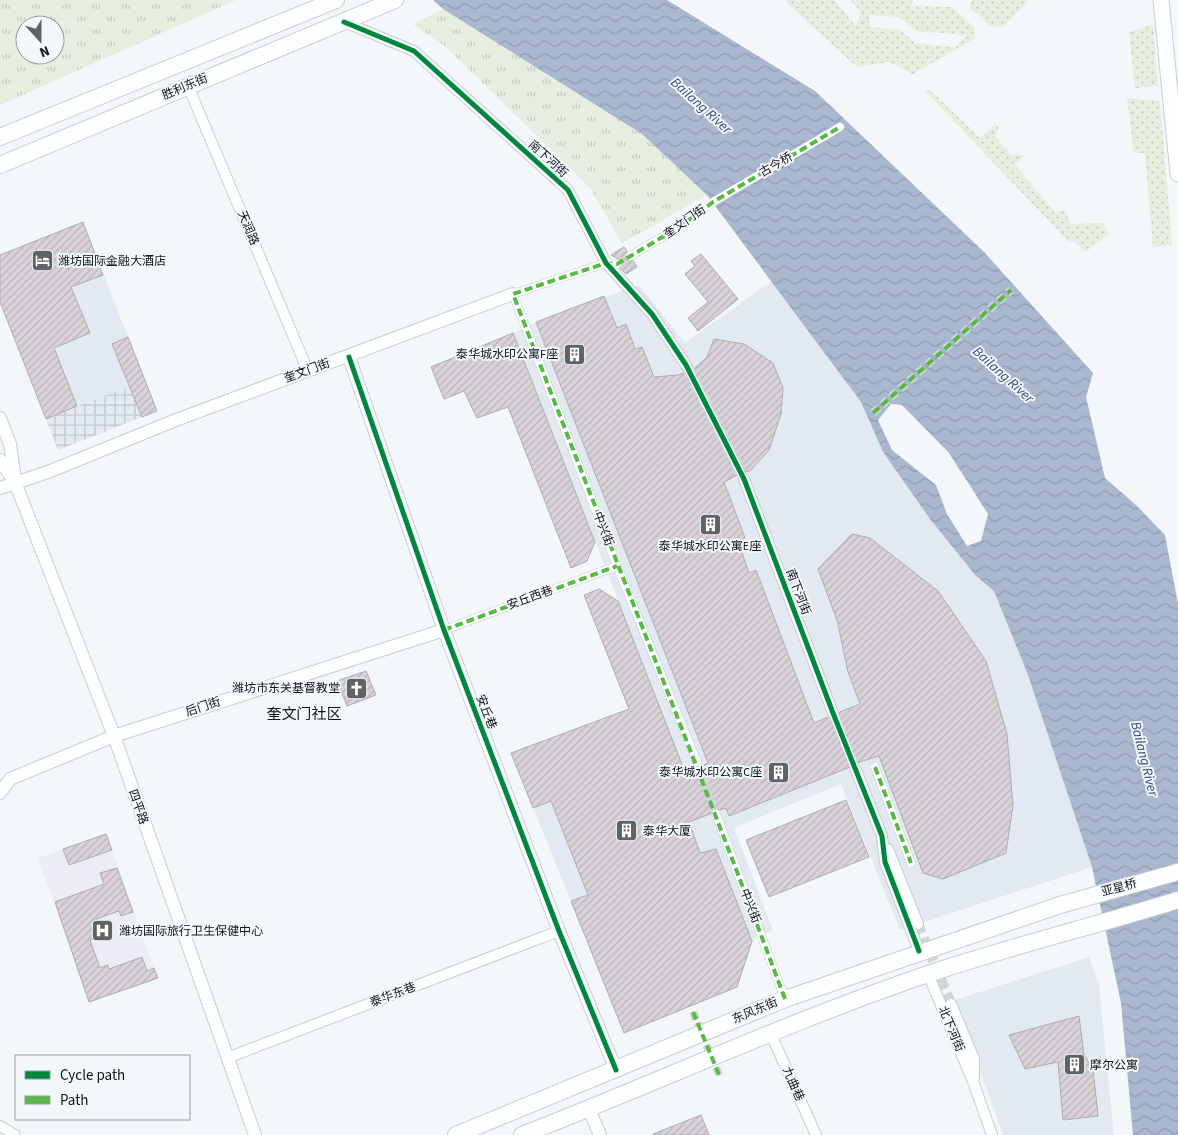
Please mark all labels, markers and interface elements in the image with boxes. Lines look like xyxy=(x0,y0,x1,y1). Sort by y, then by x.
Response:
north arrow xyxy=(15,15,65,65)
text: N xyxy=(36,40,52,62)
street label: 胜利东街 xyxy=(160,70,210,104)
water label: Bailang River xyxy=(666,73,737,140)
street label: 南下河街 xyxy=(524,137,572,181)
street label: 古今桥 xyxy=(756,149,796,181)
street label: 奎文门街 xyxy=(660,201,710,243)
street label: 天润路 xyxy=(233,208,263,248)
hotel icon: 潍坊国际金融大酒店 xyxy=(30,249,54,273)
place label: 潍坊国际金融大酒店 xyxy=(58,253,166,270)
building icon: 泰华城水印公寓F座 xyxy=(562,342,586,366)
water label: Bailang River xyxy=(968,342,1039,409)
place label: 泰华城水印公寓F座 xyxy=(456,346,558,363)
street label: 奎文门街 xyxy=(282,355,332,387)
street label: 中兴街 xyxy=(589,509,617,549)
building icon: 泰华城水印公寓E座 xyxy=(698,513,722,537)
place label: 泰华城水印公寓E座 xyxy=(659,538,761,555)
street label: 南下河街 xyxy=(781,567,815,617)
street label: 安丘西巷 xyxy=(505,582,555,614)
church icon: 潍坊市东关基督教堂 xyxy=(344,676,368,700)
place label: 潍坊市东关基督教堂 xyxy=(232,680,340,697)
street label: 安丘巷 xyxy=(472,692,500,732)
street label: 后门街 xyxy=(183,693,223,721)
district label: 奎文门社区 xyxy=(266,704,342,725)
water label: Bailang River xyxy=(1125,720,1163,800)
building icon: 泰华城水印公寓C座 xyxy=(766,760,790,784)
place label: 泰华城水印公寓C座 xyxy=(659,764,762,781)
street label: 四平路 xyxy=(124,787,152,827)
building icon: 泰华大厦 xyxy=(615,819,639,843)
place label: 泰华大厦 xyxy=(643,823,691,840)
street label: 亚星桥 xyxy=(1099,875,1139,901)
street label: 中兴街 xyxy=(736,886,764,926)
hospital icon: 潍坊国际旅行卫生保健中心 xyxy=(91,919,115,943)
place label: 潍坊国际旅行卫生保健中心 xyxy=(119,923,263,940)
street label: 泰华东巷 xyxy=(368,978,418,1012)
street label: 东风东街 xyxy=(730,994,780,1028)
street label: 北下河街 xyxy=(934,1004,968,1054)
building icon: 摩尔公寓 xyxy=(1062,1053,1086,1077)
legend xyxy=(15,1055,190,1120)
place label: 摩尔公寓 xyxy=(1090,1057,1138,1074)
street label: 九曲巷 xyxy=(778,1064,808,1104)
text: Cycle path xyxy=(60,1065,125,1086)
text: Path xyxy=(60,1090,88,1111)

